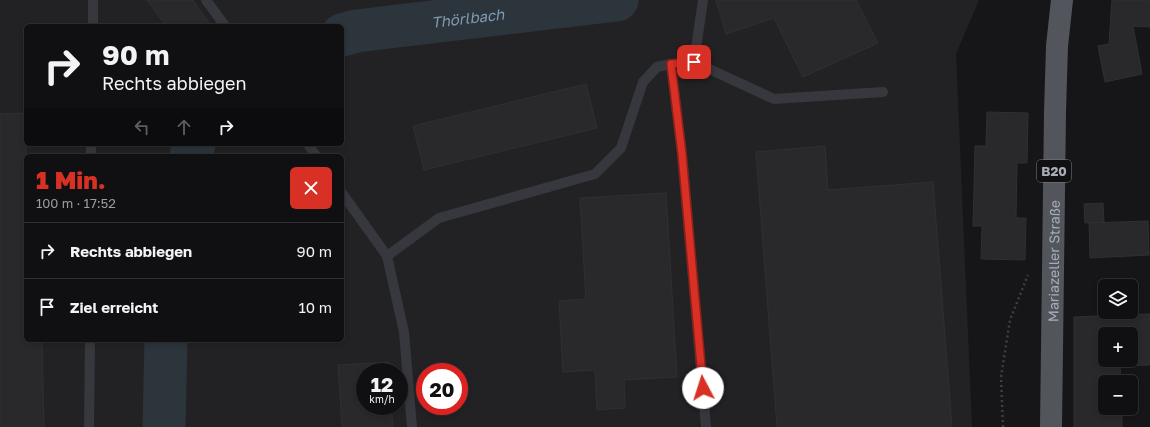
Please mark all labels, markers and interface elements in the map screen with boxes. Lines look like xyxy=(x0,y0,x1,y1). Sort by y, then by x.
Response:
water label: Thörlbach xyxy=(430,4,506,31)
text: 90 m xyxy=(102,38,169,71)
icon: right xyxy=(36,40,88,92)
pin xyxy=(677,45,711,79)
icon: arrive xyxy=(683,51,705,73)
text: Rechts abbiegen xyxy=(102,72,247,94)
icon: left xyxy=(131,116,153,138)
icon: ahead xyxy=(173,116,195,138)
icon: right xyxy=(215,116,237,138)
road number: B20 xyxy=(1037,160,1071,182)
text: 1 Min. xyxy=(36,165,106,194)
button: close xyxy=(290,167,332,209)
text: 100 m · 17:52 xyxy=(36,195,116,211)
street label: Mariazeller Straße xyxy=(1044,200,1062,322)
icon: right xyxy=(36,240,58,262)
text: Rechts abbiegen xyxy=(70,242,192,260)
text: 90 m xyxy=(297,242,332,260)
map controls xyxy=(1098,279,1138,415)
button: layers xyxy=(1098,279,1138,319)
icon: arrive xyxy=(36,296,58,318)
text: Ziel erreicht xyxy=(70,298,158,316)
text: 10 m xyxy=(298,298,332,316)
button: + xyxy=(1098,327,1138,367)
speed limit sign: 20 xyxy=(416,363,468,415)
position arrow xyxy=(682,367,724,409)
text: 12 xyxy=(371,372,393,396)
button: − xyxy=(1098,375,1138,415)
text: km/h xyxy=(369,393,395,405)

